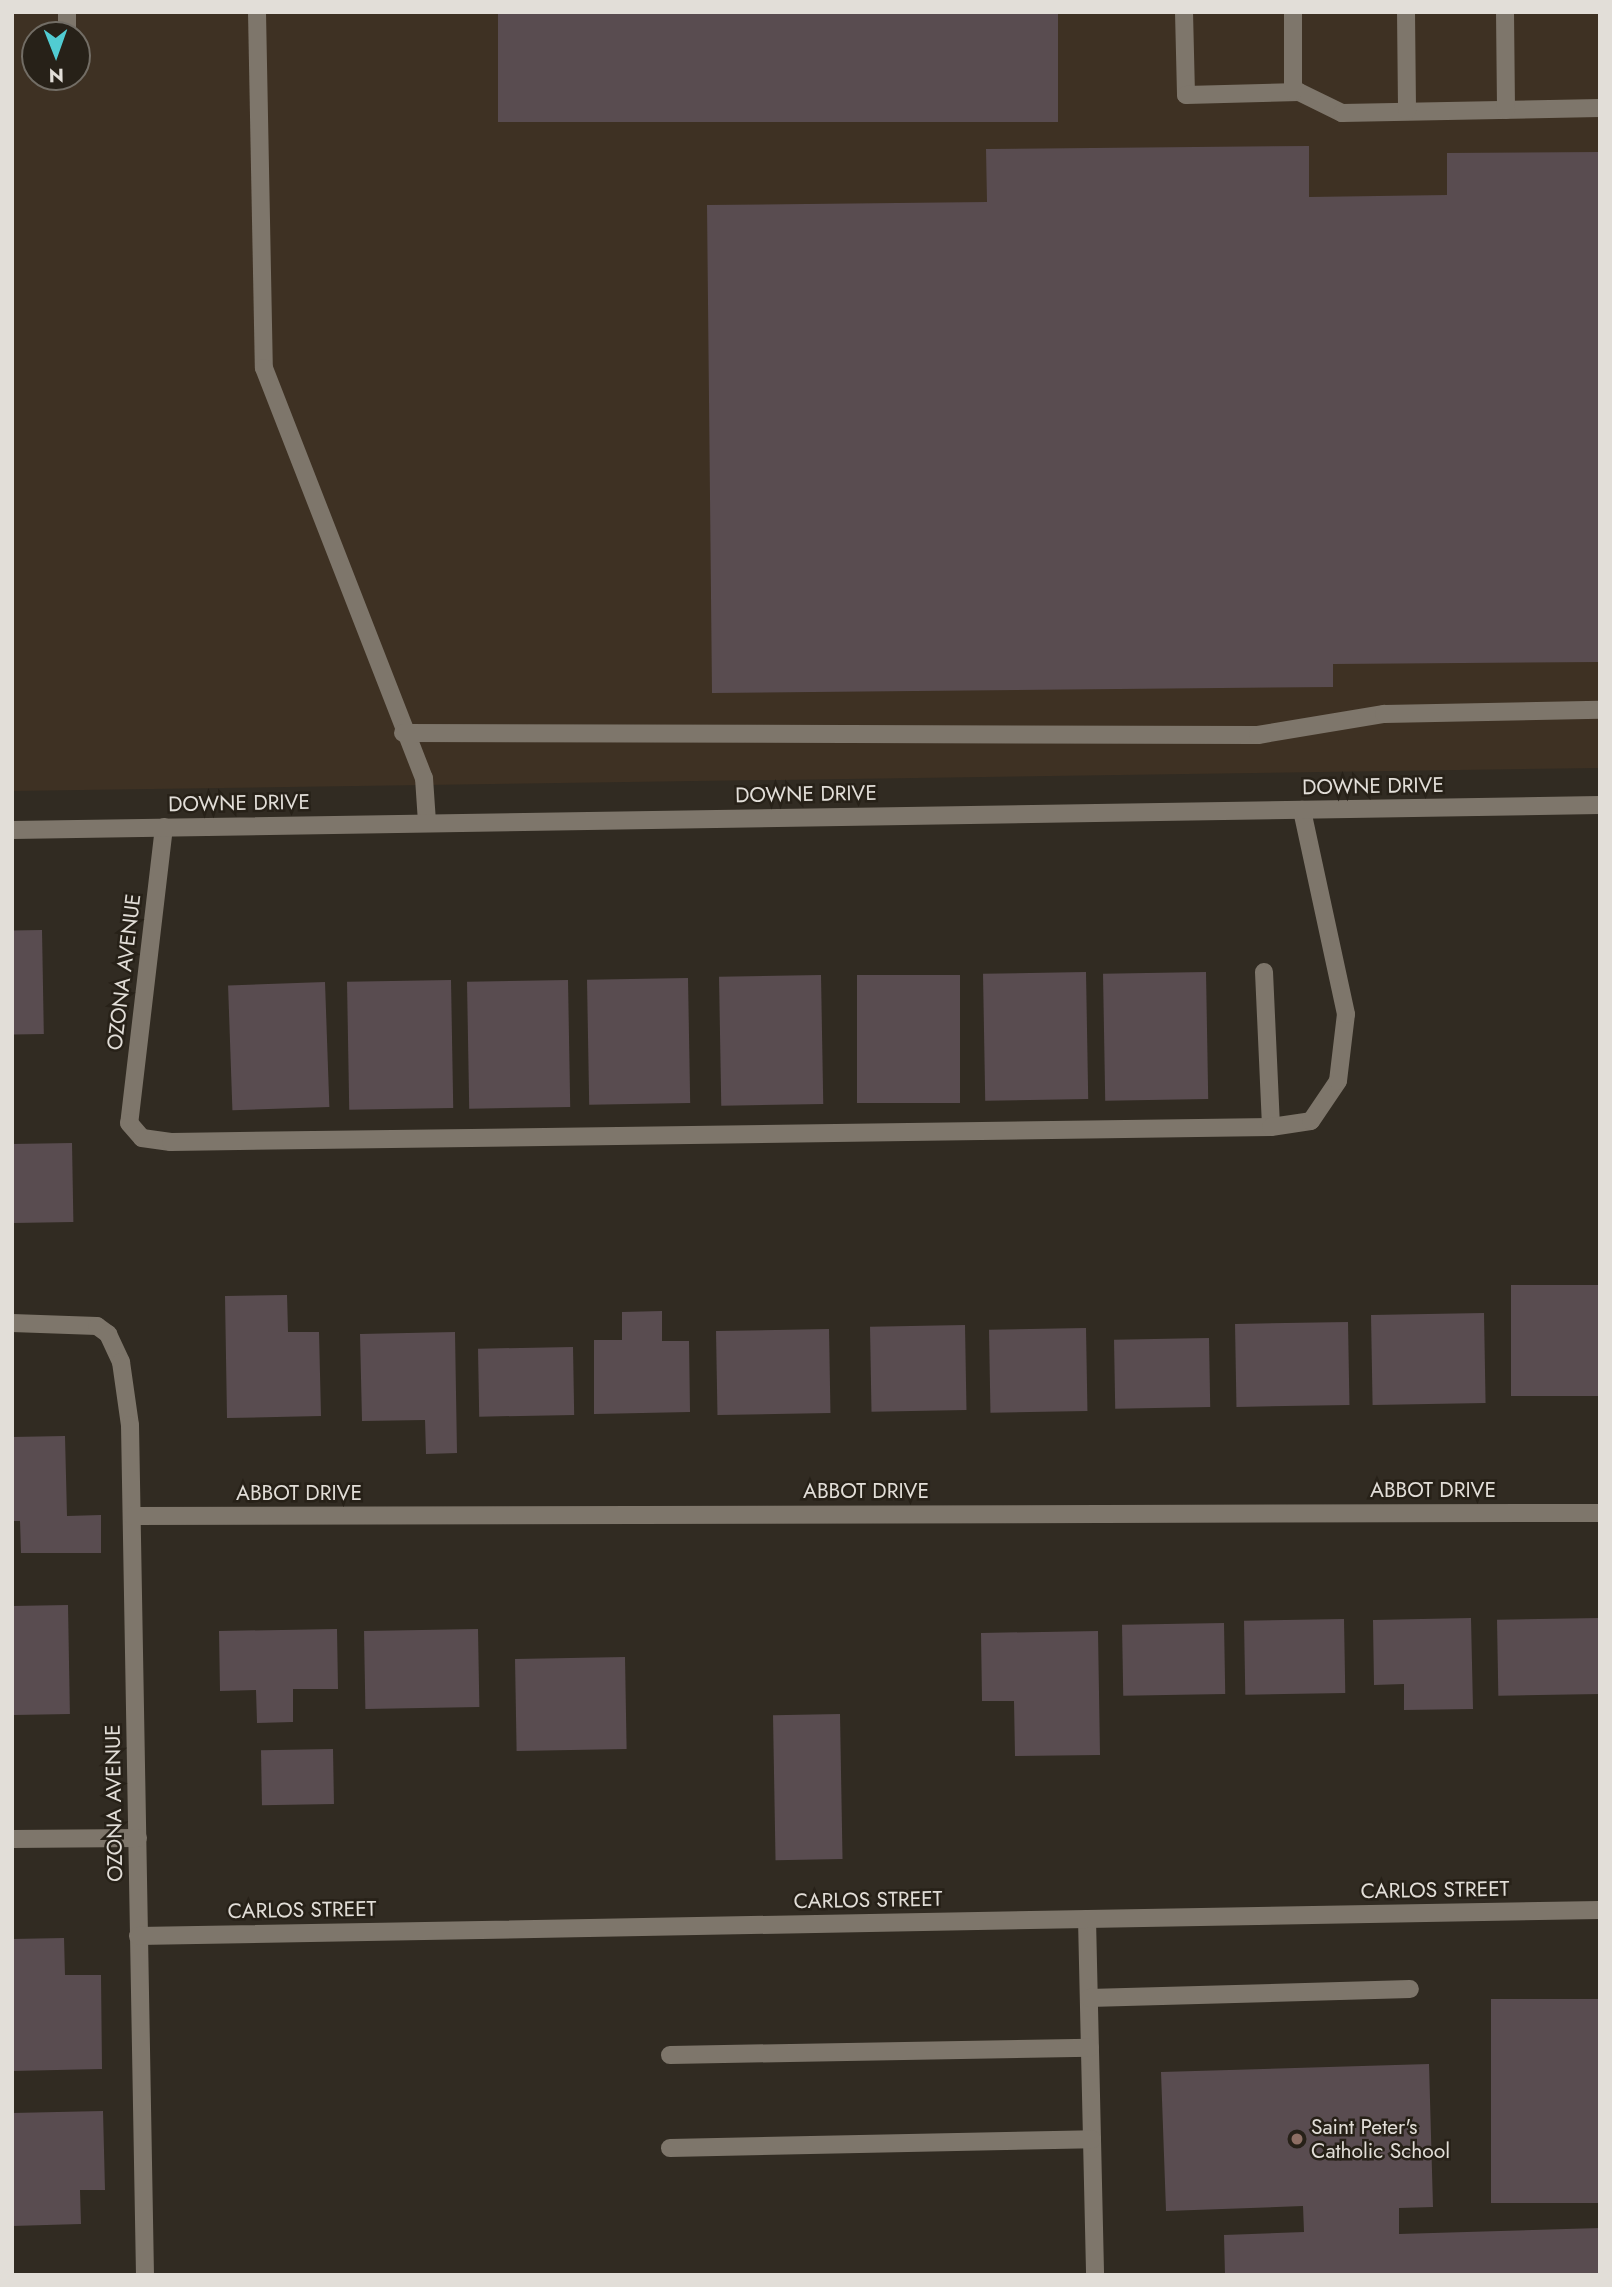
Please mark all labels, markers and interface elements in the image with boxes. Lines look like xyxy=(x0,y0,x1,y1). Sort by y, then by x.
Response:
north arrow xyxy=(21,21,91,91)
text: N xyxy=(49,62,64,89)
street label: DOWNE DRIVE xyxy=(1302,772,1444,800)
street label: DOWNE DRIVE xyxy=(735,780,877,808)
street label: DOWNE DRIVE xyxy=(168,789,310,817)
street label: OZONA AVENUE xyxy=(102,892,146,1052)
street label: ABBOT DRIVE xyxy=(1370,1477,1496,1503)
street label: ABBOT DRIVE xyxy=(803,1478,929,1504)
street label: ABBOT DRIVE xyxy=(236,1480,362,1506)
street label: OZONA AVENUE xyxy=(100,1724,128,1882)
street label: CARLOS STREET xyxy=(1360,1876,1510,1904)
street label: CARLOS STREET xyxy=(793,1886,943,1914)
street label: CARLOS STREET xyxy=(227,1896,377,1924)
place label: Saint Peter's Catholic School xyxy=(1311,2114,1450,2164)
marker: Saint Peter's Catholic School xyxy=(1289,2131,1305,2147)

